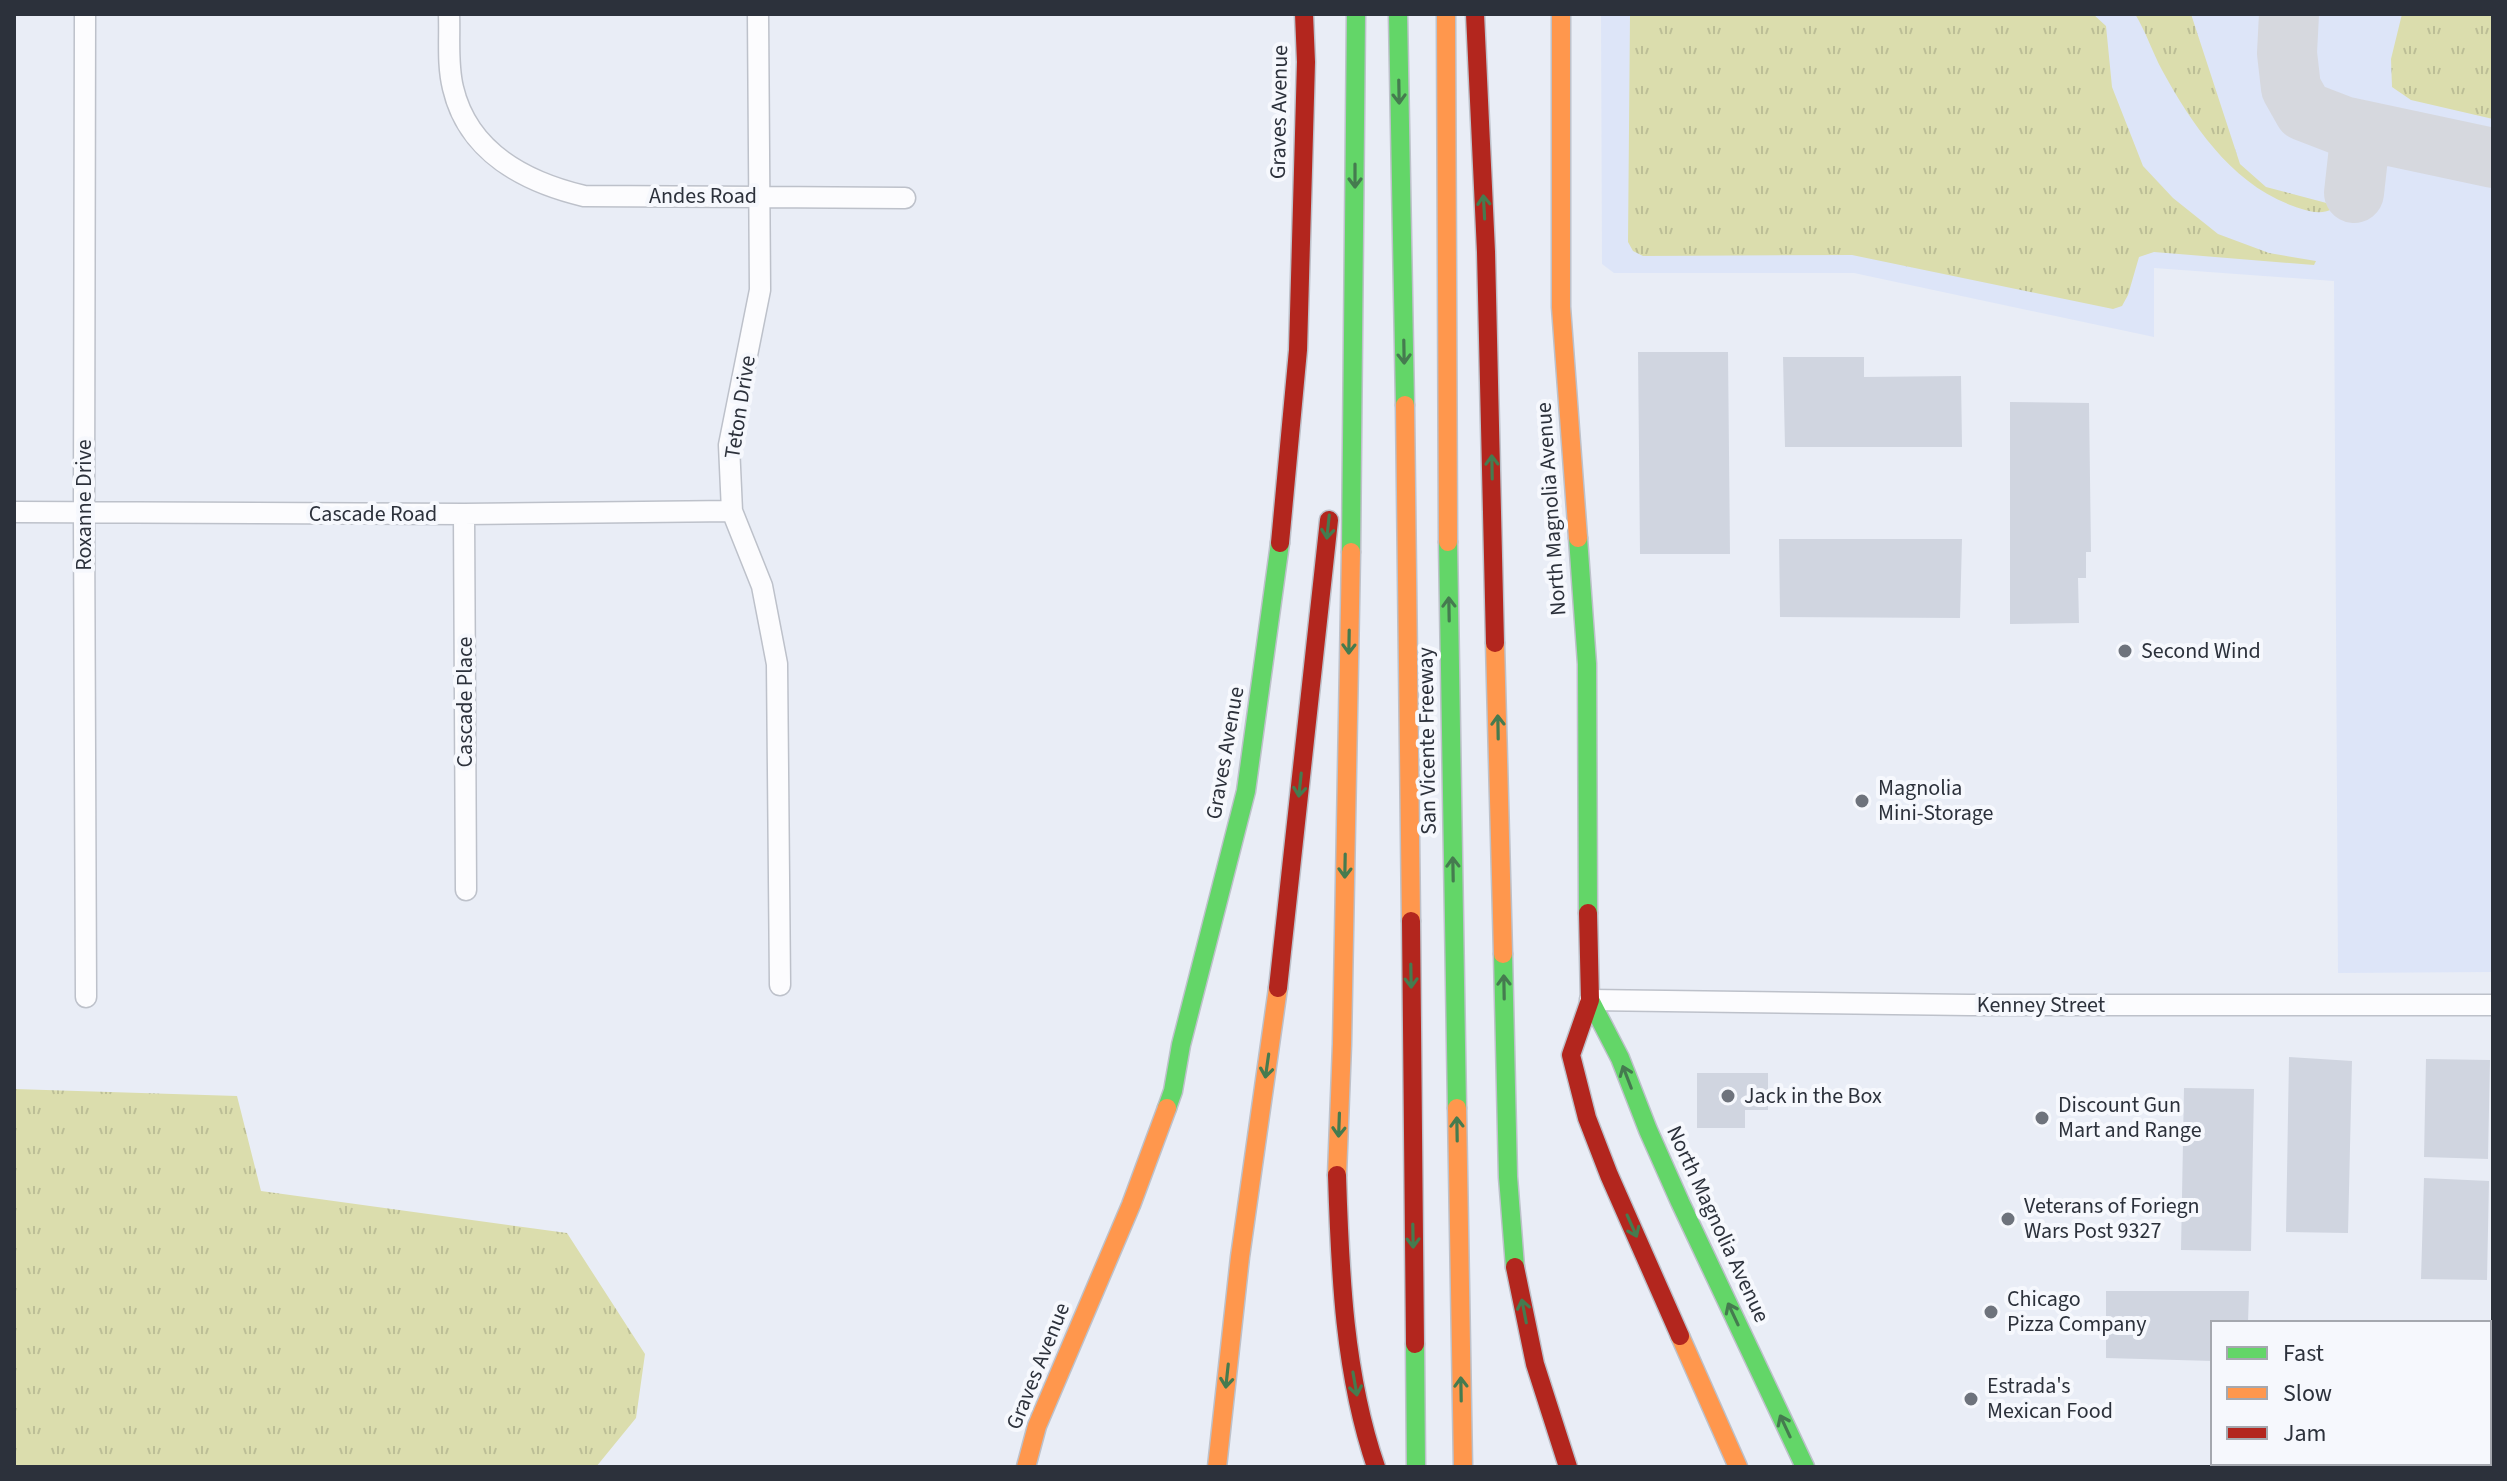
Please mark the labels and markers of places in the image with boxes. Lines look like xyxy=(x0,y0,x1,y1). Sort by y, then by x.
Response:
place label: Second Wind xyxy=(2141,635,2261,667)
marker: Second Wind xyxy=(2116,642,2134,660)
place label: Magnolia Mini-Storage xyxy=(1878,772,1994,829)
marker: Magnolia Mini-Storage xyxy=(1853,792,1871,810)
place label: Jack in the Box xyxy=(1744,1080,1882,1112)
marker: Jack in the Box xyxy=(1719,1087,1737,1105)
place label: Discount Gun Mart and Range xyxy=(2058,1089,2202,1146)
marker: Discount Gun Mart and Range xyxy=(2033,1109,2051,1127)
place label: Veterans of Foriegn Wars Post 9327 xyxy=(2024,1190,2200,1247)
marker: Veterans of Foriegn Wars Post 9327 xyxy=(1999,1210,2017,1228)
place label: Chicago Pizza Company xyxy=(2007,1283,2147,1340)
marker: Chicago Pizza Company xyxy=(1982,1303,2000,1321)
place label: Estrada's Mexican Food xyxy=(1987,1370,2113,1427)
marker: Estrada's Mexican Food xyxy=(1962,1390,1980,1408)

